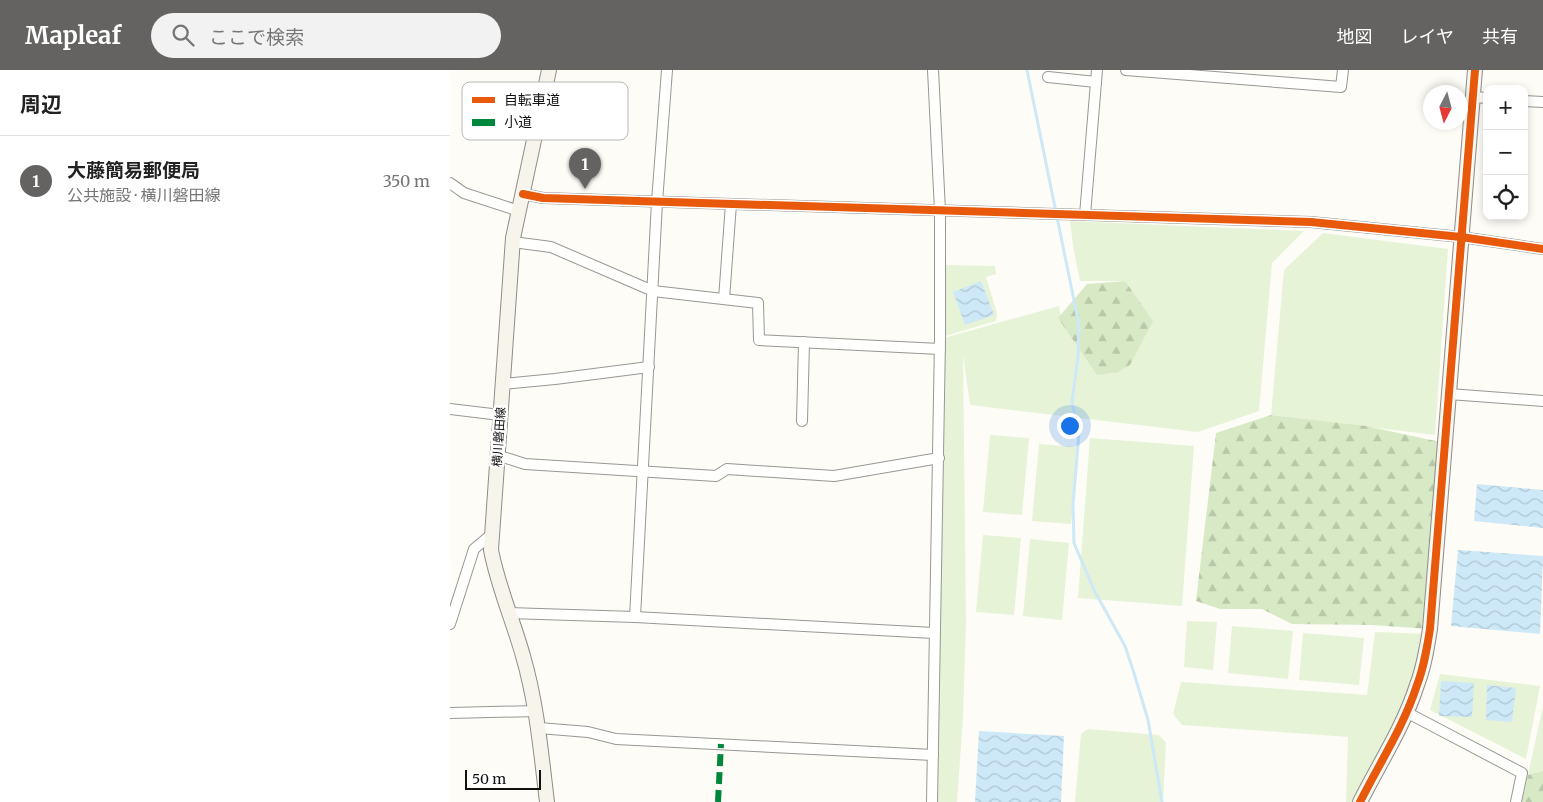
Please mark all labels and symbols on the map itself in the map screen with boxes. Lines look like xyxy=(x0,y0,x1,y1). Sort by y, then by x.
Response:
legend xyxy=(462,82,628,140)
north arrow xyxy=(1423,85,1468,130)
text: 自転車道 xyxy=(504,91,560,109)
text: 小道 xyxy=(504,113,532,131)
pin: 1 xyxy=(569,148,601,189)
street label: 横川磐田線 xyxy=(489,407,508,467)
your location xyxy=(1057,413,1083,439)
scale bar xyxy=(465,767,541,790)

